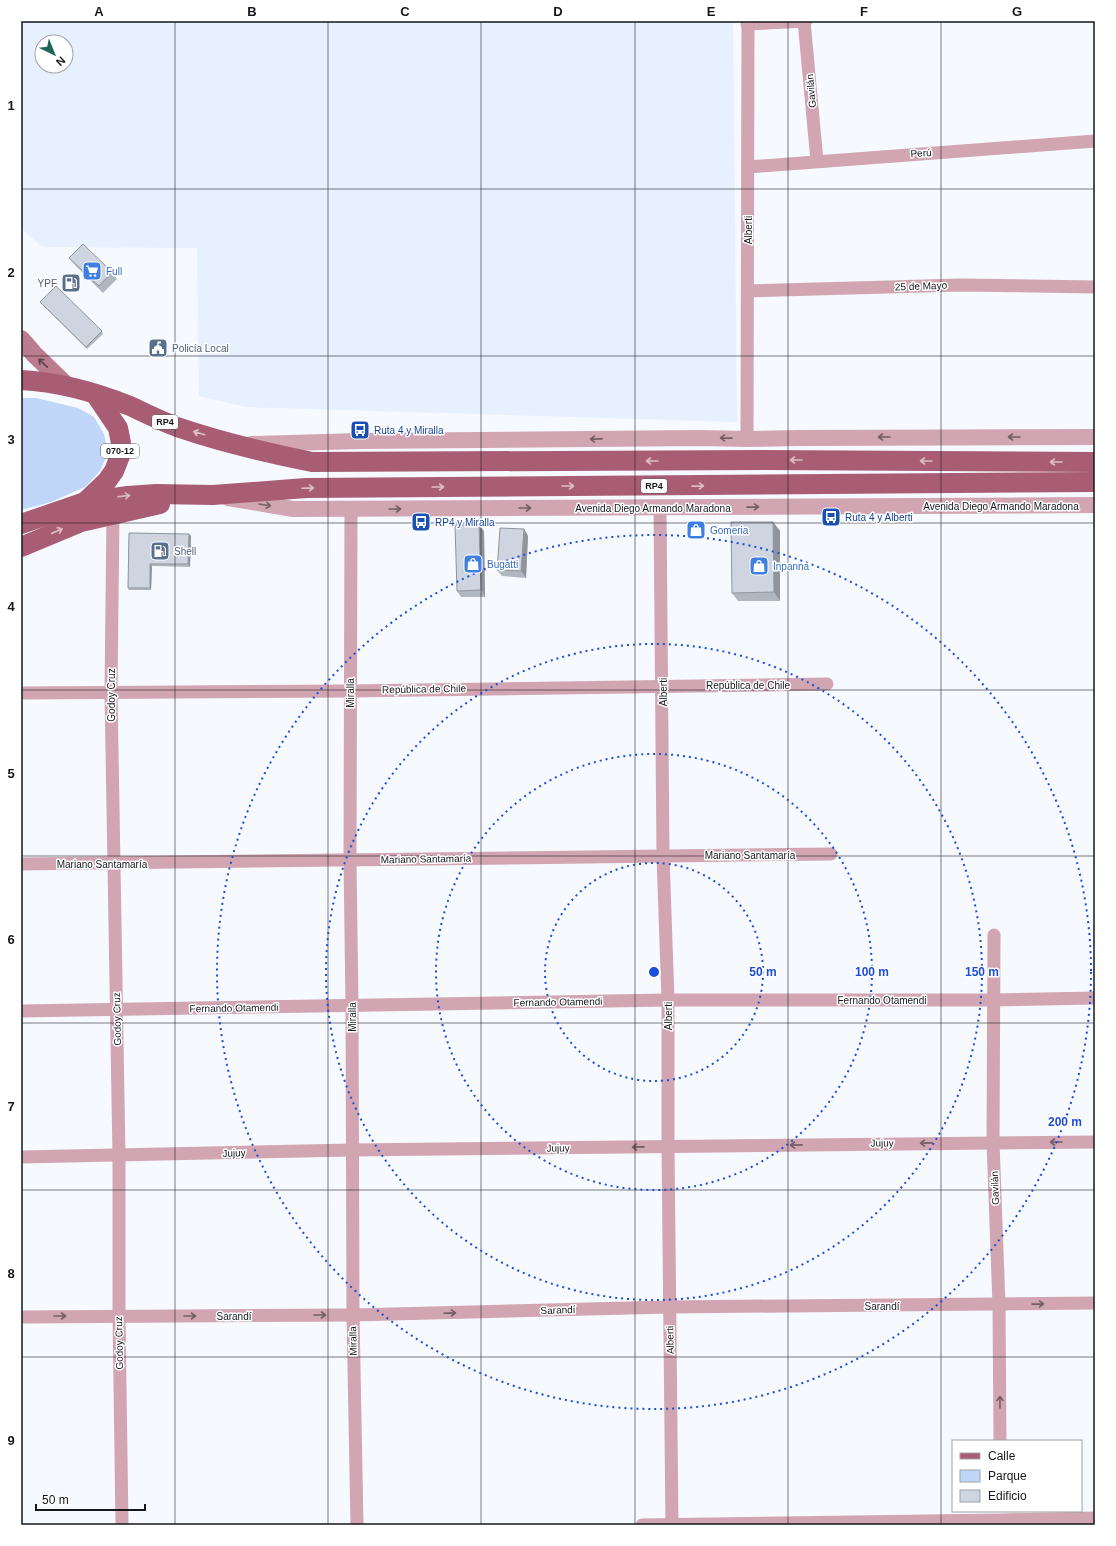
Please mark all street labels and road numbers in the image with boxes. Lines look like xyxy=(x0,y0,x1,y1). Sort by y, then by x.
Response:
street label: Gavilán xyxy=(804,74,818,108)
street label: Perú xyxy=(910,147,932,159)
street label: Alberti xyxy=(743,216,754,244)
street label: 25 de Mayo xyxy=(895,280,948,292)
road number: RP4 xyxy=(152,415,178,429)
road number: 070-12 xyxy=(101,444,139,458)
road number: RP4 xyxy=(641,479,667,493)
street label: Avenida Diego Armando Maradona xyxy=(923,501,1079,512)
street label: Avenida Diego Armando Maradona xyxy=(575,503,731,514)
street label: Godoy Cruz xyxy=(106,668,117,722)
street label: Miralla xyxy=(345,678,356,708)
street label: Alberti xyxy=(658,678,669,706)
street label: República de Chile xyxy=(706,680,790,691)
street label: República de Chile xyxy=(382,683,466,695)
street label: Mariano Santamaría xyxy=(705,850,796,861)
street label: Mariano Santamaría xyxy=(381,853,472,865)
street label: Mariano Santamaría xyxy=(57,859,148,870)
street label: Godoy Cruz xyxy=(111,992,123,1046)
street label: Fernando Otamendi xyxy=(838,995,926,1006)
street label: Fernando Otamendi xyxy=(513,996,603,1008)
street label: Fernando Otamendi xyxy=(189,1002,279,1014)
street label: Miralla xyxy=(347,1002,358,1032)
street label: Alberti xyxy=(663,1002,674,1030)
street label: Jujuy xyxy=(870,1137,894,1149)
street label: Jujuy xyxy=(546,1142,570,1154)
street label: Jujuy xyxy=(222,1147,246,1159)
street label: Gavilán xyxy=(989,1171,1001,1205)
street label: Sarandí xyxy=(864,1301,900,1312)
street label: Sarandí xyxy=(540,1304,576,1316)
street label: Sarandí xyxy=(216,1311,252,1322)
street label: Godoy Cruz xyxy=(113,1316,125,1370)
street label: Miralla xyxy=(347,1326,359,1356)
street label: Alberti xyxy=(664,1326,676,1354)

